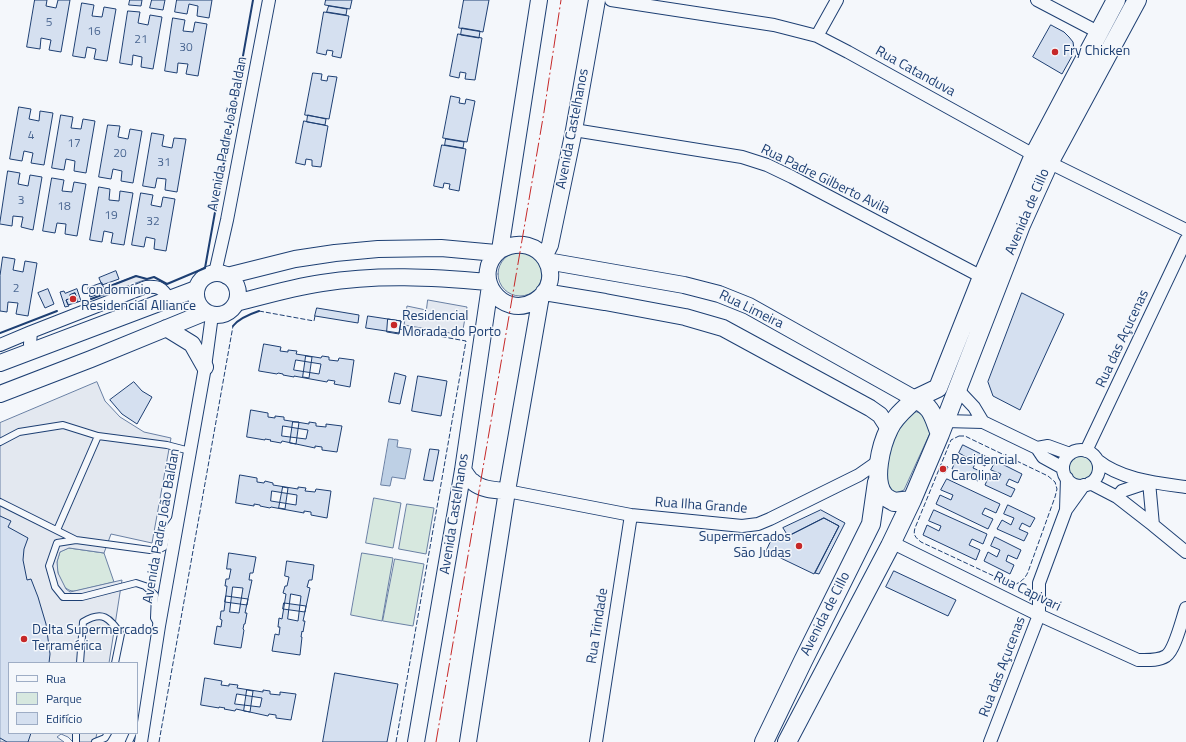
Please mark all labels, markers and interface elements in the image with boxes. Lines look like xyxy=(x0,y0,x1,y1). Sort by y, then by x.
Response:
house number: 5 xyxy=(46,16,52,30)
house number: 16 xyxy=(87,25,101,39)
house number: 21 xyxy=(134,33,148,47)
house number: 30 xyxy=(179,41,193,55)
street label: Rua Catanduva xyxy=(872,43,958,101)
place label: Fry Chicken xyxy=(1063,44,1130,60)
marker: Fry Chicken xyxy=(1050,47,1060,57)
street label: Avenida Padre João Baldan xyxy=(205,55,251,213)
street label: Avenida Castelhanos xyxy=(553,67,593,191)
house number: 4 xyxy=(28,129,34,143)
house number: 17 xyxy=(67,137,81,151)
street label: Rua Padre Gilberto Avila xyxy=(758,141,892,219)
house number: 20 xyxy=(113,147,127,161)
house number: 31 xyxy=(157,156,171,170)
street label: Avenida de Cillo xyxy=(1002,166,1054,258)
house number: 3 xyxy=(18,194,24,208)
house number: 18 xyxy=(57,200,71,214)
house number: 19 xyxy=(104,209,118,223)
house number: 32 xyxy=(146,215,160,229)
house number: 2 xyxy=(13,282,19,296)
place label: Condomínio Residencial Alliance xyxy=(81,283,196,316)
street label: Rua Limeira xyxy=(716,287,786,333)
street label: Rua das Açucenas xyxy=(1093,287,1153,391)
marker: Condomínio Residencial Alliance xyxy=(68,294,78,304)
place label: Residencial Morada do Porto xyxy=(402,309,501,342)
marker: Residencial Morada do Porto xyxy=(389,320,399,330)
street label: Avenida Padre João Baldan xyxy=(140,447,184,605)
street label: Avenida Castelhanos xyxy=(437,452,473,576)
place label: Residencial Carolina xyxy=(951,453,1018,486)
marker: Residencial Carolina xyxy=(938,464,948,474)
street label: Rua Ilha Grande xyxy=(654,494,748,518)
place label: Supermercados São Judas xyxy=(699,530,791,562)
marker: Supermercados São Judas xyxy=(794,541,804,551)
street label: Avenida de Cillo xyxy=(798,569,854,659)
street label: Rua Capivari xyxy=(991,569,1063,615)
street label: Rua Trindade xyxy=(584,587,612,665)
street label: Rua das Açucenas xyxy=(976,614,1030,720)
place label: Delta Supermercados Terramérica xyxy=(32,623,159,656)
marker: Delta Supermercados Terramérica xyxy=(19,634,29,644)
legend xyxy=(8,662,138,734)
text: Rua xyxy=(46,669,66,688)
text: Parque xyxy=(46,689,82,708)
text: Edifício xyxy=(46,709,82,728)

